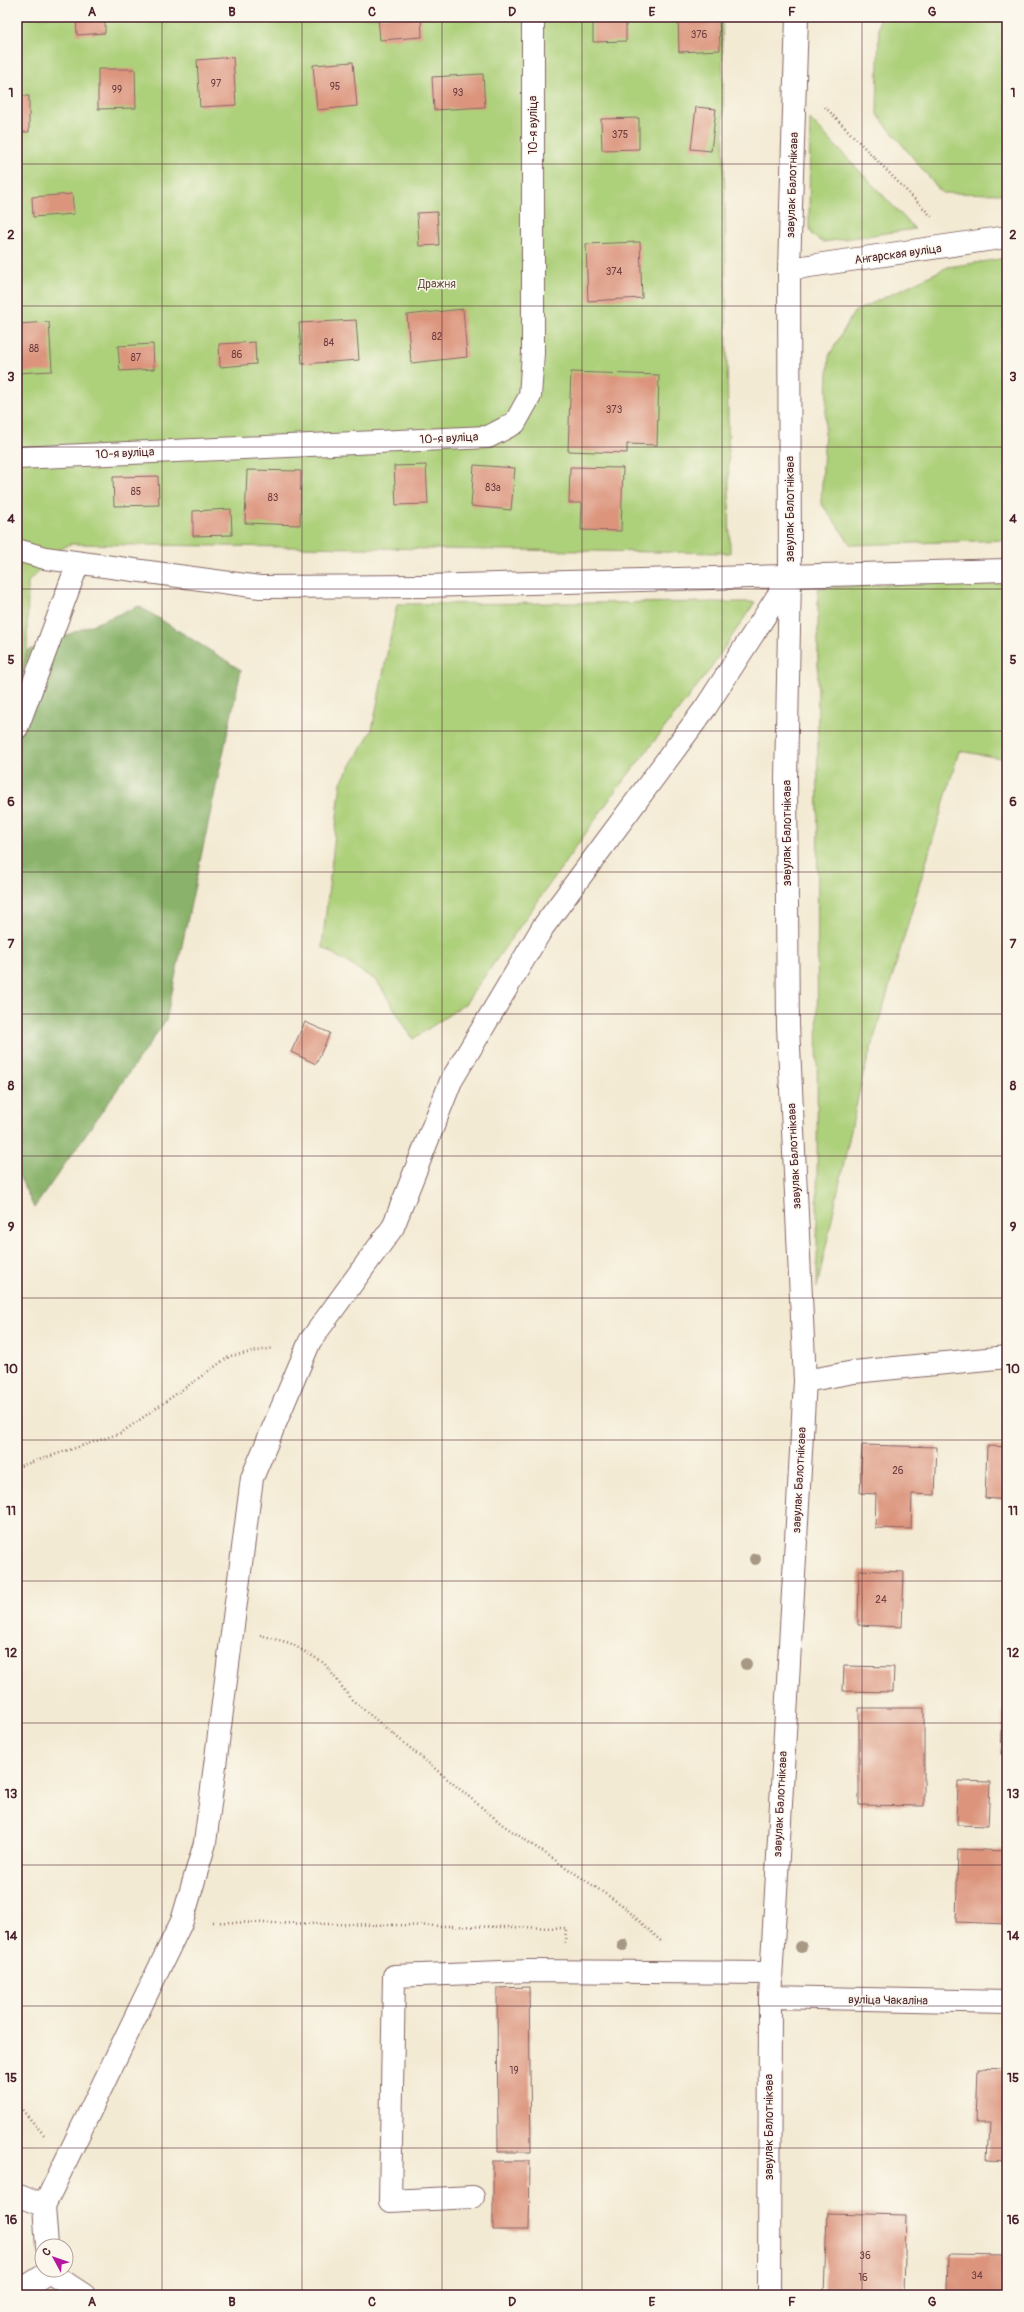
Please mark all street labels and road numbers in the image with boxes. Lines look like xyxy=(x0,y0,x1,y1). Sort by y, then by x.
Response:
street label: 10-я вуліца xyxy=(526,95,541,154)
street label: завулак Балотнікава xyxy=(783,131,802,238)
street label: Ангарская вуліца xyxy=(854,241,943,268)
street label: 10-я вуліца xyxy=(419,429,479,448)
street label: 10-я вуліца xyxy=(95,444,155,463)
street label: завулак Балотнікава xyxy=(783,456,798,562)
street label: завулак Балотнікава xyxy=(780,780,795,886)
street label: завулак Балотнікава xyxy=(784,1102,805,1209)
street label: завулак Балотнікава xyxy=(789,1426,810,1533)
street label: завулак Балотнікава xyxy=(770,1750,791,1857)
street label: вуліца Чакаліна xyxy=(848,1992,928,2009)
street label: завулак Балотнікава xyxy=(762,2074,777,2180)

